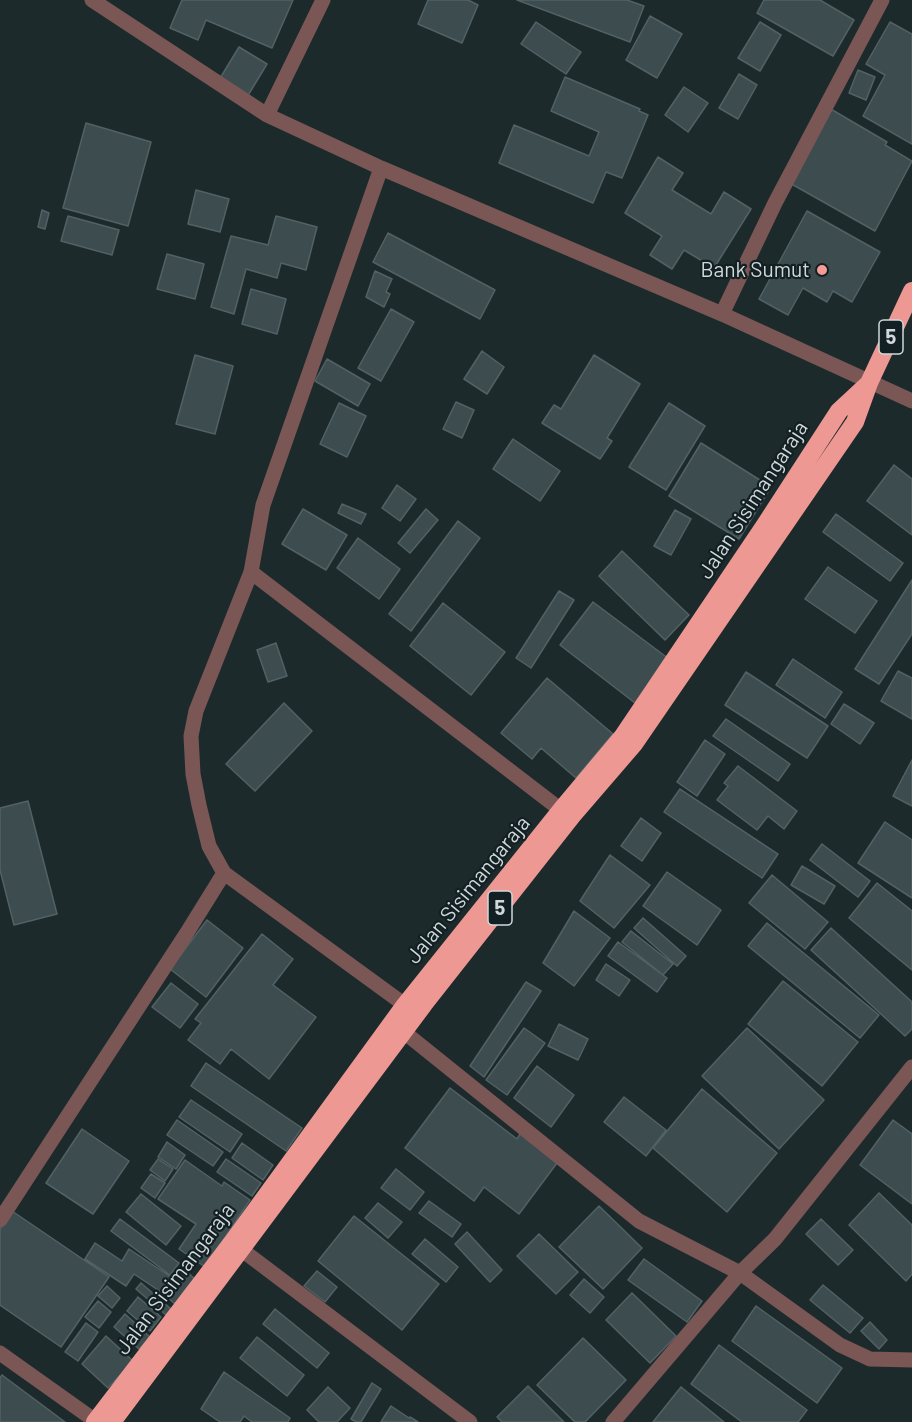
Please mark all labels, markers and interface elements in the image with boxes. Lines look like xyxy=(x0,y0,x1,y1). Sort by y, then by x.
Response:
place label: Bank Sumut xyxy=(700,257,810,283)
marker: Bank Sumut xyxy=(815,263,829,277)
road number: 5 xyxy=(879,320,903,354)
street label: Jalan Sisimangaraja xyxy=(693,417,813,583)
street label: Jalan Sisimangaraja xyxy=(401,811,535,969)
road number: 5 xyxy=(488,891,512,925)
street label: Jalan Sisimangaraja xyxy=(110,1199,240,1359)

